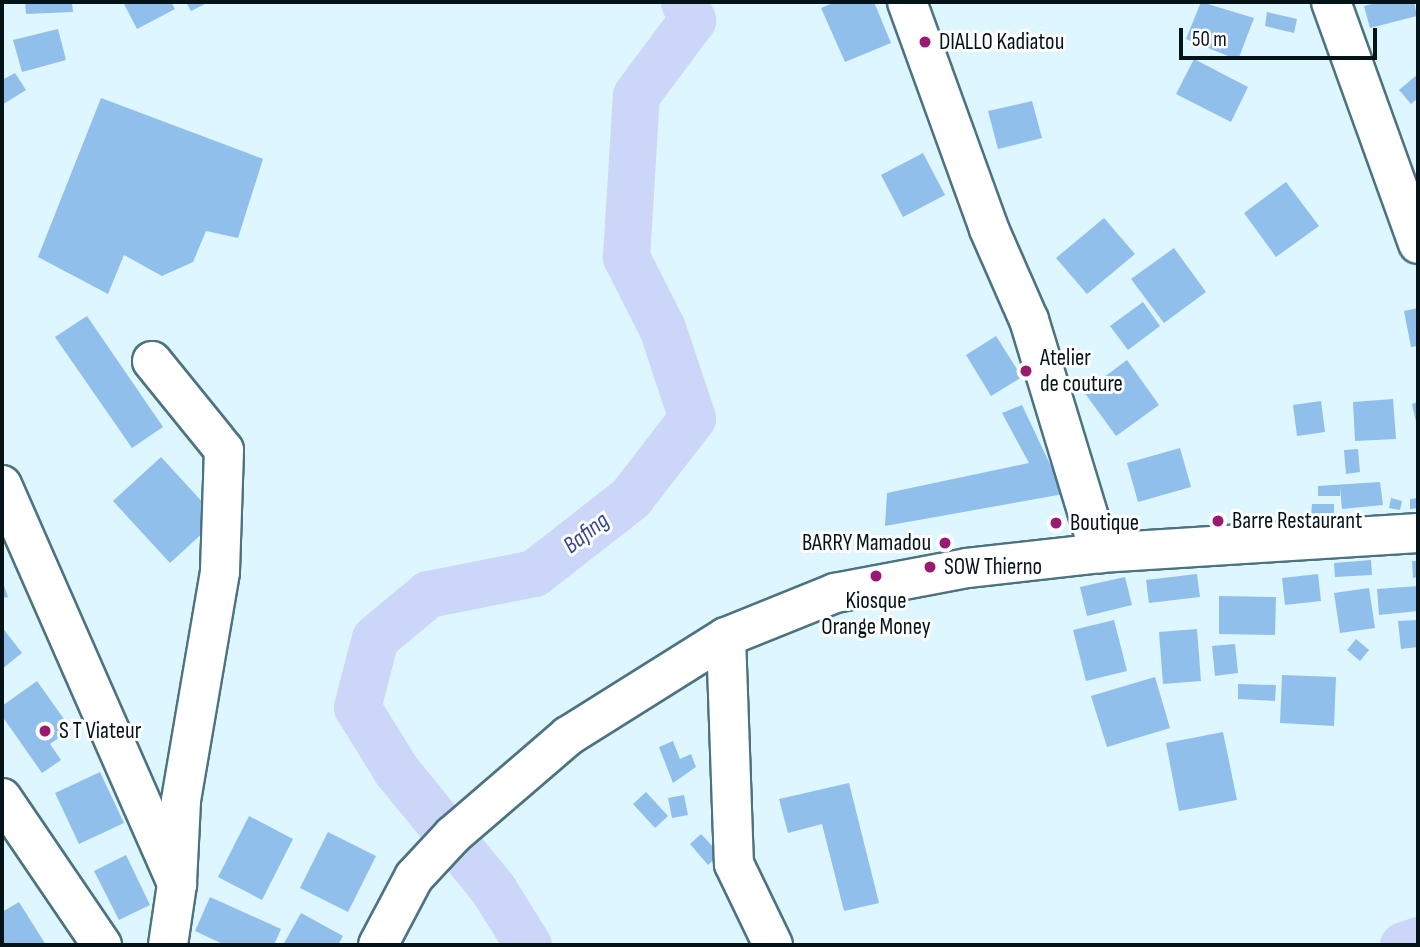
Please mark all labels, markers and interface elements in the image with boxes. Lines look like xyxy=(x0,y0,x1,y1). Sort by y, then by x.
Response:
scale bar xyxy=(1182,14,1380,58)
text: 50 m xyxy=(1192,27,1227,52)
place label: DIALLO Kadiatou xyxy=(939,28,1064,56)
marker: DIALLO Kadiatou xyxy=(917,34,933,50)
place label: Atelier de couture xyxy=(1040,344,1123,398)
marker: Atelier de couture xyxy=(1018,363,1034,379)
water label: Bafing xyxy=(557,506,615,560)
place label: Barre Restaurant xyxy=(1232,507,1362,535)
place label: Boutique xyxy=(1070,509,1139,537)
marker: Barre Restaurant xyxy=(1210,513,1226,529)
marker: Boutique xyxy=(1048,515,1064,531)
place label: BARRY Mamadou xyxy=(802,529,931,557)
marker: BARRY Mamadou xyxy=(937,535,953,551)
place label: SOW Thierno xyxy=(944,553,1042,581)
marker: SOW Thierno xyxy=(922,559,938,575)
marker: Kiosque Orange Money xyxy=(868,568,884,584)
place label: Kiosque Orange Money xyxy=(821,587,931,641)
place label: S T Viateur xyxy=(59,717,141,745)
marker: S T Viateur xyxy=(37,723,53,739)

